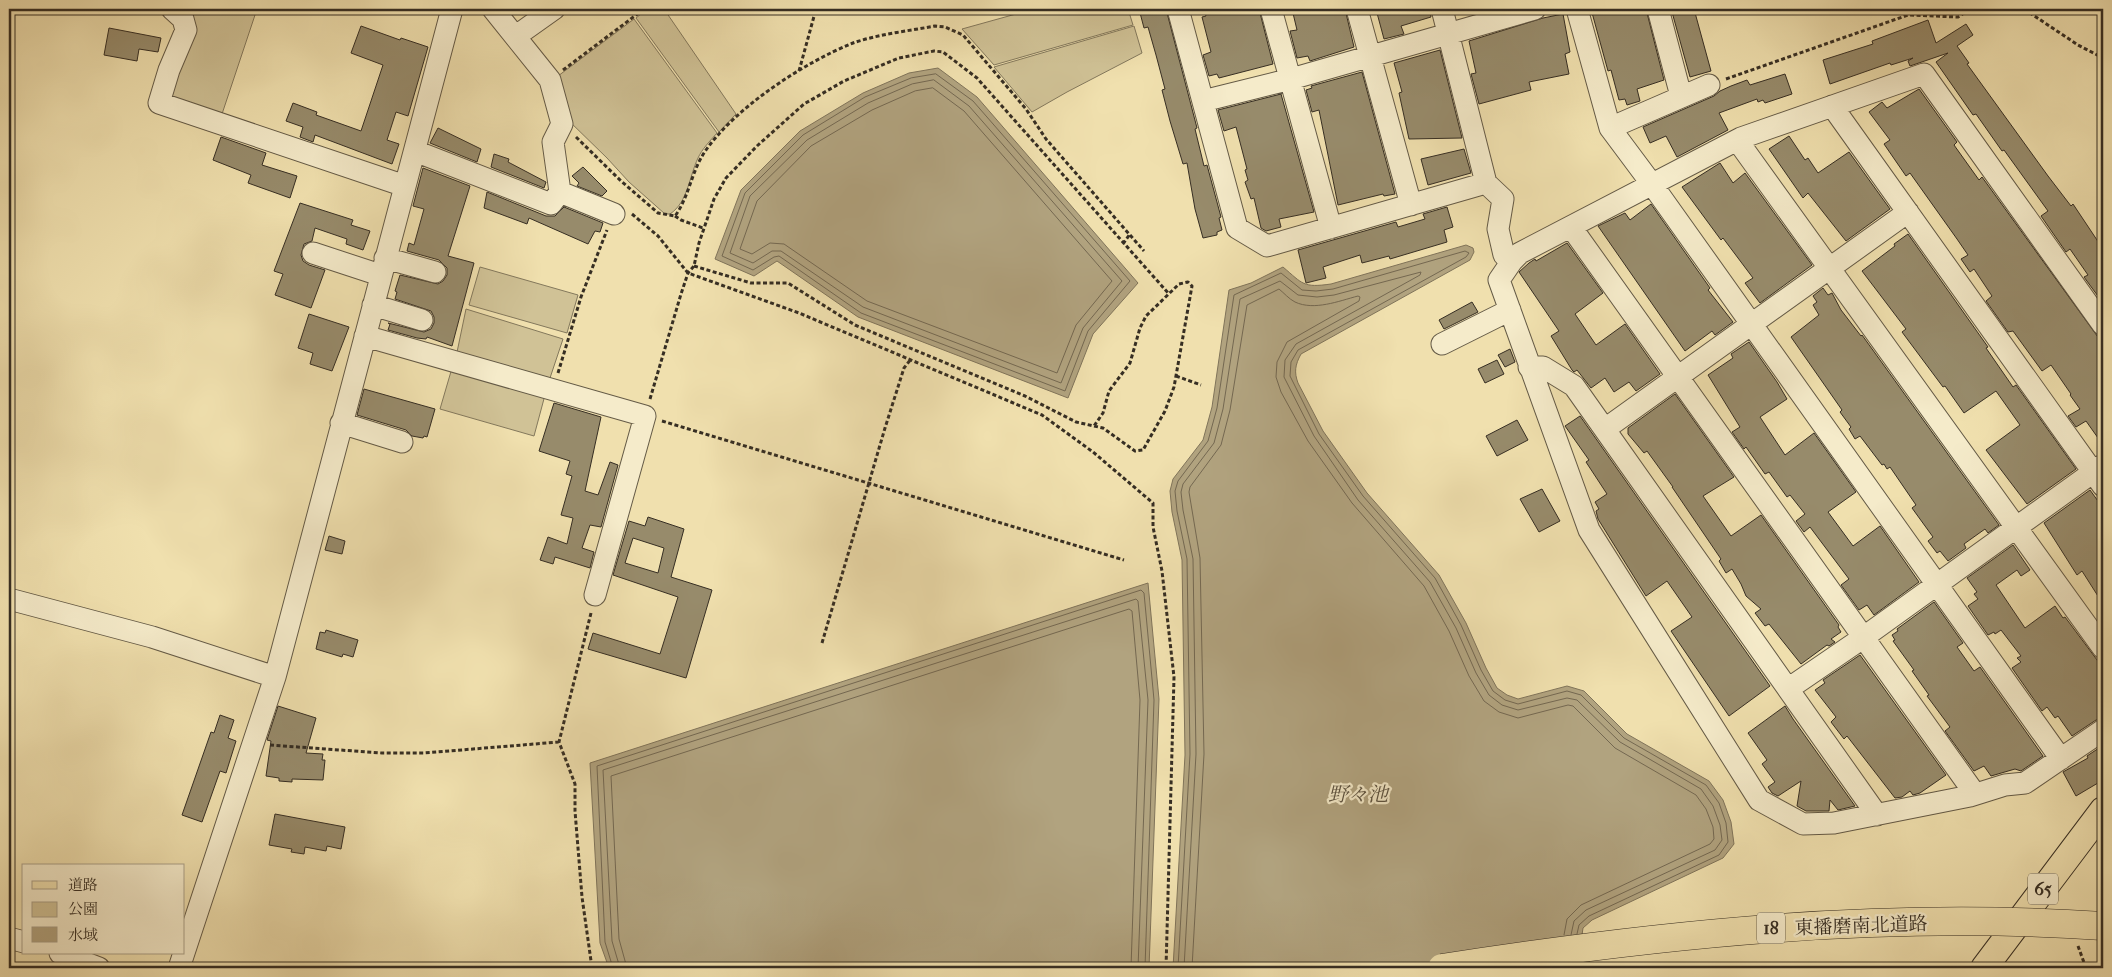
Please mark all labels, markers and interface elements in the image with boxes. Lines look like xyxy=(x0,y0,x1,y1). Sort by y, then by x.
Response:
water label: 野々池 xyxy=(1328,783,1390,806)
legend xyxy=(22,864,185,954)
road number: 65 xyxy=(2028,874,2058,904)
text: 道路 xyxy=(68,876,98,894)
text: 公園 xyxy=(68,900,98,918)
road number: 18 xyxy=(1757,912,1785,944)
street label: 東播磨南北道路 xyxy=(1794,913,1928,939)
text: 水域 xyxy=(68,926,98,944)

